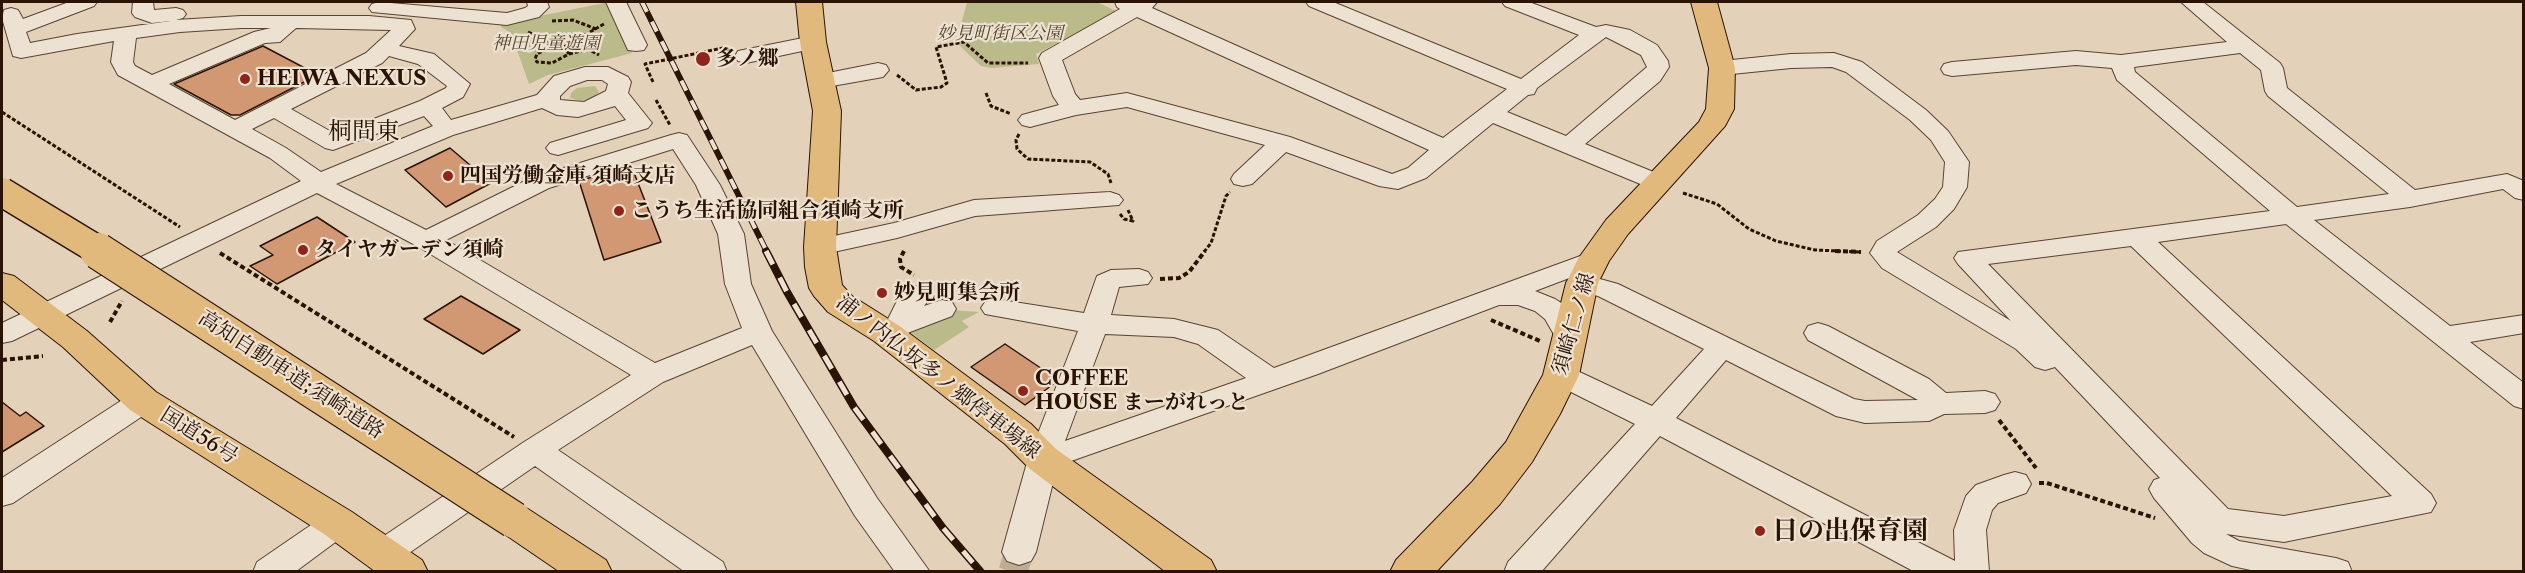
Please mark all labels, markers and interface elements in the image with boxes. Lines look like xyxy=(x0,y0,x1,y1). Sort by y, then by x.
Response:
park label: 妙見町街区公園 xyxy=(937,23,1063,45)
park label: 神田児童遊園 xyxy=(492,33,600,55)
place label: 多ノ郷 xyxy=(716,46,779,72)
marker: 多ノ郷 xyxy=(694,50,712,68)
place label: HEIWA NEXUS xyxy=(257,66,427,92)
marker: HEIWA NEXUS xyxy=(238,72,252,86)
district label: 桐間東 xyxy=(328,118,400,146)
place label: 四国労働金庫 須崎支店 xyxy=(460,163,675,189)
marker: 四国労働金庫 須崎支店 xyxy=(441,169,455,183)
place label: こうち生活協同組合須崎支所 xyxy=(631,198,904,224)
marker: こうち生活協同組合須崎支所 xyxy=(612,204,626,218)
place label: タイヤガーデン須崎 xyxy=(315,237,504,263)
marker: タイヤガーデン須崎 xyxy=(296,243,310,257)
street label: 須崎仁ノ線 xyxy=(1547,270,1601,378)
place label: 妙見町集会所 xyxy=(894,280,1020,306)
marker: 妙見町集会所 xyxy=(875,286,889,300)
street label: 浦ノ内仏坂多ノ郷停車場線 xyxy=(831,289,1045,465)
street label: 高知自動車道;須崎道路 xyxy=(194,306,388,444)
place label: COFFEE HOUSE まーがれっと xyxy=(1035,366,1249,416)
marker: COFFEE HOUSE まーがれっと xyxy=(1016,384,1030,398)
street label: 国道56号 xyxy=(156,402,242,470)
place label: 日の出保育園 xyxy=(1772,515,1928,547)
marker: 日の出保育園 xyxy=(1753,524,1767,538)

